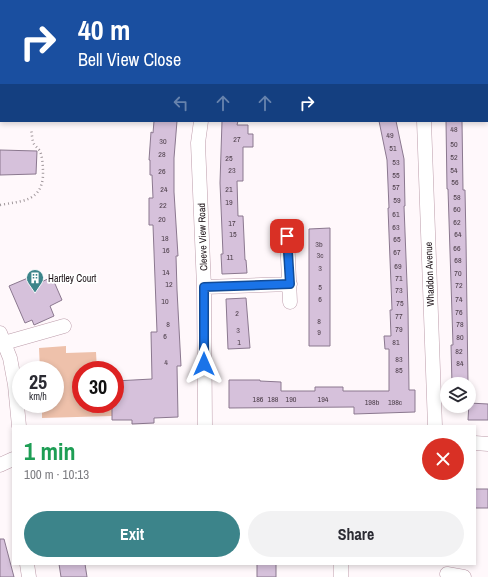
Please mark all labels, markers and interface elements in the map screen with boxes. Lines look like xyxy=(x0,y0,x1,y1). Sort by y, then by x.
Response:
text: 40 m xyxy=(78,11,130,49)
icon: right xyxy=(12,16,64,68)
text: Bell View Close xyxy=(78,47,181,72)
icon: left xyxy=(170,92,192,114)
icon: ahead xyxy=(212,92,234,114)
icon: ahead xyxy=(254,92,276,114)
icon: right xyxy=(296,92,318,114)
house number: 48 xyxy=(450,124,458,134)
house number: 49 xyxy=(386,130,394,140)
house number: 27 xyxy=(233,134,241,144)
house number: 30 xyxy=(159,136,167,146)
house number: 50 xyxy=(450,139,458,149)
house number: 51 xyxy=(389,143,397,153)
house number: 28 xyxy=(158,149,166,159)
house number: 52 xyxy=(450,152,458,162)
house number: 25 xyxy=(225,153,233,163)
house number: 53 xyxy=(392,157,400,167)
house number: 23 xyxy=(228,165,236,175)
house number: 54 xyxy=(450,165,458,175)
house number: 26 xyxy=(158,166,166,176)
house number: 55 xyxy=(392,170,400,180)
house number: 56 xyxy=(451,177,459,187)
house number: 57 xyxy=(392,182,400,192)
house number: 24 xyxy=(160,184,168,194)
house number: 21 xyxy=(225,184,233,194)
house number: 58 xyxy=(453,192,461,202)
house number: 59 xyxy=(393,195,401,205)
house number: 19 xyxy=(225,197,233,207)
house number: 22 xyxy=(159,200,167,210)
street label: Cleeve View Road xyxy=(195,203,210,271)
house number: 60 xyxy=(453,204,461,214)
house number: 61 xyxy=(392,209,400,219)
house number: 20 xyxy=(158,214,166,224)
house number: 62 xyxy=(453,217,461,227)
house number: 17 xyxy=(228,218,236,228)
pin xyxy=(270,219,304,253)
house number: 63 xyxy=(392,222,400,232)
icon: arrive xyxy=(276,225,298,247)
house number: 15 xyxy=(229,229,237,239)
house number: 64 xyxy=(454,229,462,239)
house number: 18 xyxy=(161,233,169,243)
house number: 65 xyxy=(393,234,401,244)
house number: 3b xyxy=(315,239,323,249)
street label: Whaddon Avenue xyxy=(422,241,437,306)
house number: 66 xyxy=(453,243,461,253)
house number: 16 xyxy=(162,245,170,255)
house number: 67 xyxy=(393,247,401,257)
house number: 3c xyxy=(317,250,324,260)
house number: 11 xyxy=(227,252,234,262)
house number: 68 xyxy=(454,255,462,265)
house number: 69 xyxy=(394,261,402,271)
house number: 3 xyxy=(318,263,322,273)
house number: 14 xyxy=(162,267,170,277)
building icon: Hartley Court xyxy=(25,268,45,293)
house number: 70 xyxy=(454,268,462,278)
place label: Hartley Court xyxy=(48,272,97,285)
house number: 71 xyxy=(395,273,403,283)
house number: 12 xyxy=(165,279,173,289)
house number: 72 xyxy=(455,280,463,290)
house number: 5 xyxy=(318,282,322,292)
house number: 73 xyxy=(395,285,403,295)
house number: 6 xyxy=(318,294,322,304)
house number: 74 xyxy=(455,294,463,304)
house number: 10 xyxy=(161,296,169,306)
house number: 75 xyxy=(396,298,404,308)
house number: 76 xyxy=(455,307,463,317)
house number: 2 xyxy=(235,308,239,318)
house number: 77 xyxy=(395,311,403,321)
house number: 8 xyxy=(317,316,321,326)
house number: 8 xyxy=(166,319,170,329)
house number: 78 xyxy=(456,319,464,329)
house number: 79 xyxy=(395,324,403,334)
house number: 3 xyxy=(236,325,240,335)
house number: 9 xyxy=(317,327,321,337)
house number: 6 xyxy=(163,331,167,341)
house number: 80 xyxy=(456,332,464,342)
house number: 1 xyxy=(237,337,241,347)
house number: 81 xyxy=(392,337,400,347)
position arrow xyxy=(183,343,225,385)
house number: 82 xyxy=(455,346,463,356)
house number: 83 xyxy=(395,354,403,364)
house number: 4 xyxy=(164,357,168,367)
house number: 84 xyxy=(456,358,464,368)
speed limit sign: 30 xyxy=(72,361,124,413)
house number: 85 xyxy=(395,365,403,375)
text: 25 xyxy=(29,368,47,395)
map controls xyxy=(440,377,476,413)
button: layers xyxy=(440,377,476,413)
text: km/h xyxy=(29,390,47,403)
house number: 186 xyxy=(253,394,264,404)
house number: 188 xyxy=(268,394,279,404)
house number: 190 xyxy=(286,394,297,404)
house number: 194 xyxy=(318,394,329,404)
house number: 198b xyxy=(365,397,380,407)
house number: 198c xyxy=(388,397,403,407)
text: 1 min xyxy=(24,435,75,467)
button: close xyxy=(422,438,464,480)
text: 100 m · 10:13 xyxy=(24,466,89,483)
button: Exit xyxy=(24,511,240,557)
button: Share xyxy=(248,511,464,557)

